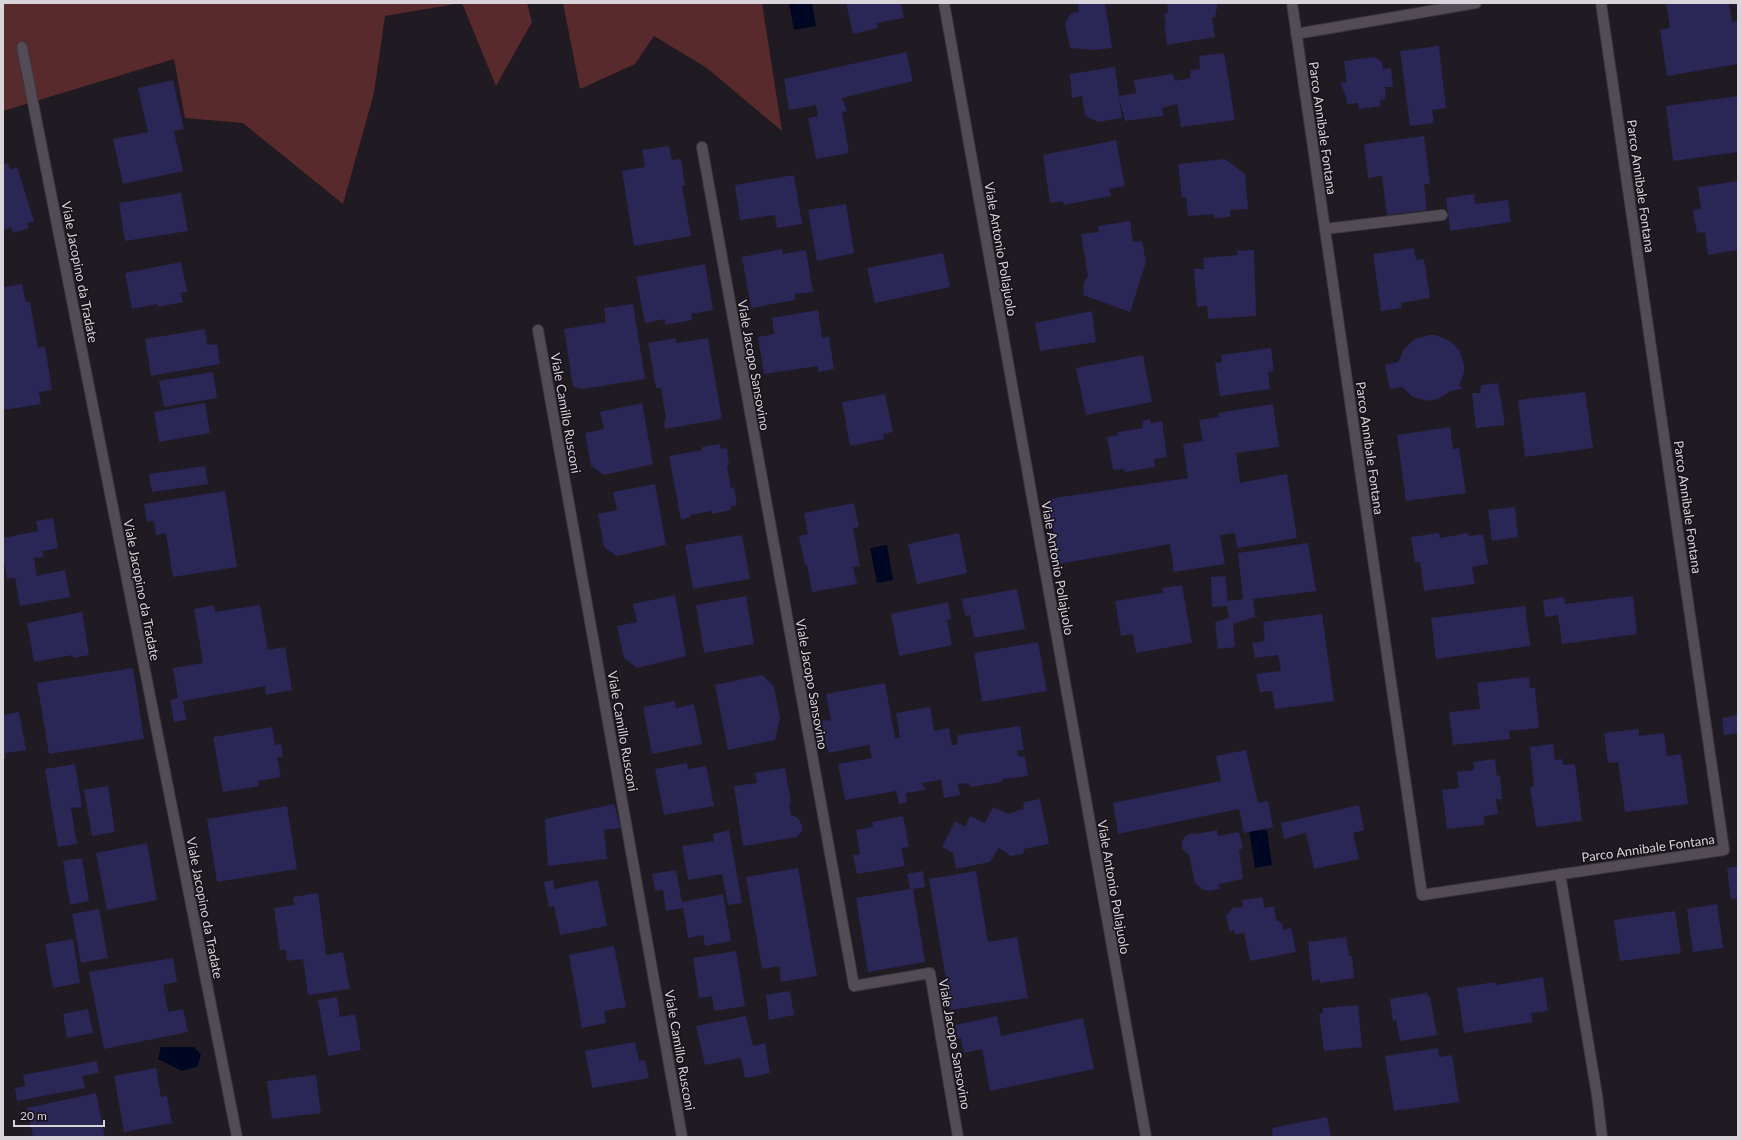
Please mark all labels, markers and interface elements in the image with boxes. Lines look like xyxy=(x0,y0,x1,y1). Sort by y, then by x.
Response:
street label: Parco Annibale Fontana xyxy=(1306,60,1340,196)
street label: Parco Annibale Fontana xyxy=(1624,118,1658,254)
street label: Viale Antonio Pollajuolo xyxy=(981,181,1021,317)
street label: Viale Jacopino da Tradate xyxy=(58,200,102,344)
street label: Viale Jacopo Sansovino xyxy=(735,298,773,432)
street label: Viale Camillo Rusconi xyxy=(548,352,584,474)
street label: Parco Annibale Fontana xyxy=(1353,380,1387,516)
street label: Parco Annibale Fontana xyxy=(1671,439,1705,575)
street label: Viale Antonio Pollajuolo xyxy=(1038,500,1078,636)
street label: Viale Jacopino da Tradate xyxy=(120,518,164,662)
street label: Viale Jacopo Sansovino xyxy=(793,617,831,751)
street label: Viale Camillo Rusconi xyxy=(605,670,641,792)
street label: Viale Antonio Pollajuolo xyxy=(1094,819,1134,955)
street label: Parco Annibale Fontana xyxy=(1580,831,1716,865)
street label: Viale Jacopino da Tradate xyxy=(183,836,227,980)
street label: Viale Jacopo Sansovino xyxy=(936,977,974,1111)
street label: Viale Camillo Rusconi xyxy=(662,989,698,1111)
scale bar xyxy=(14,1102,104,1128)
text: 20 m xyxy=(20,1108,47,1123)

